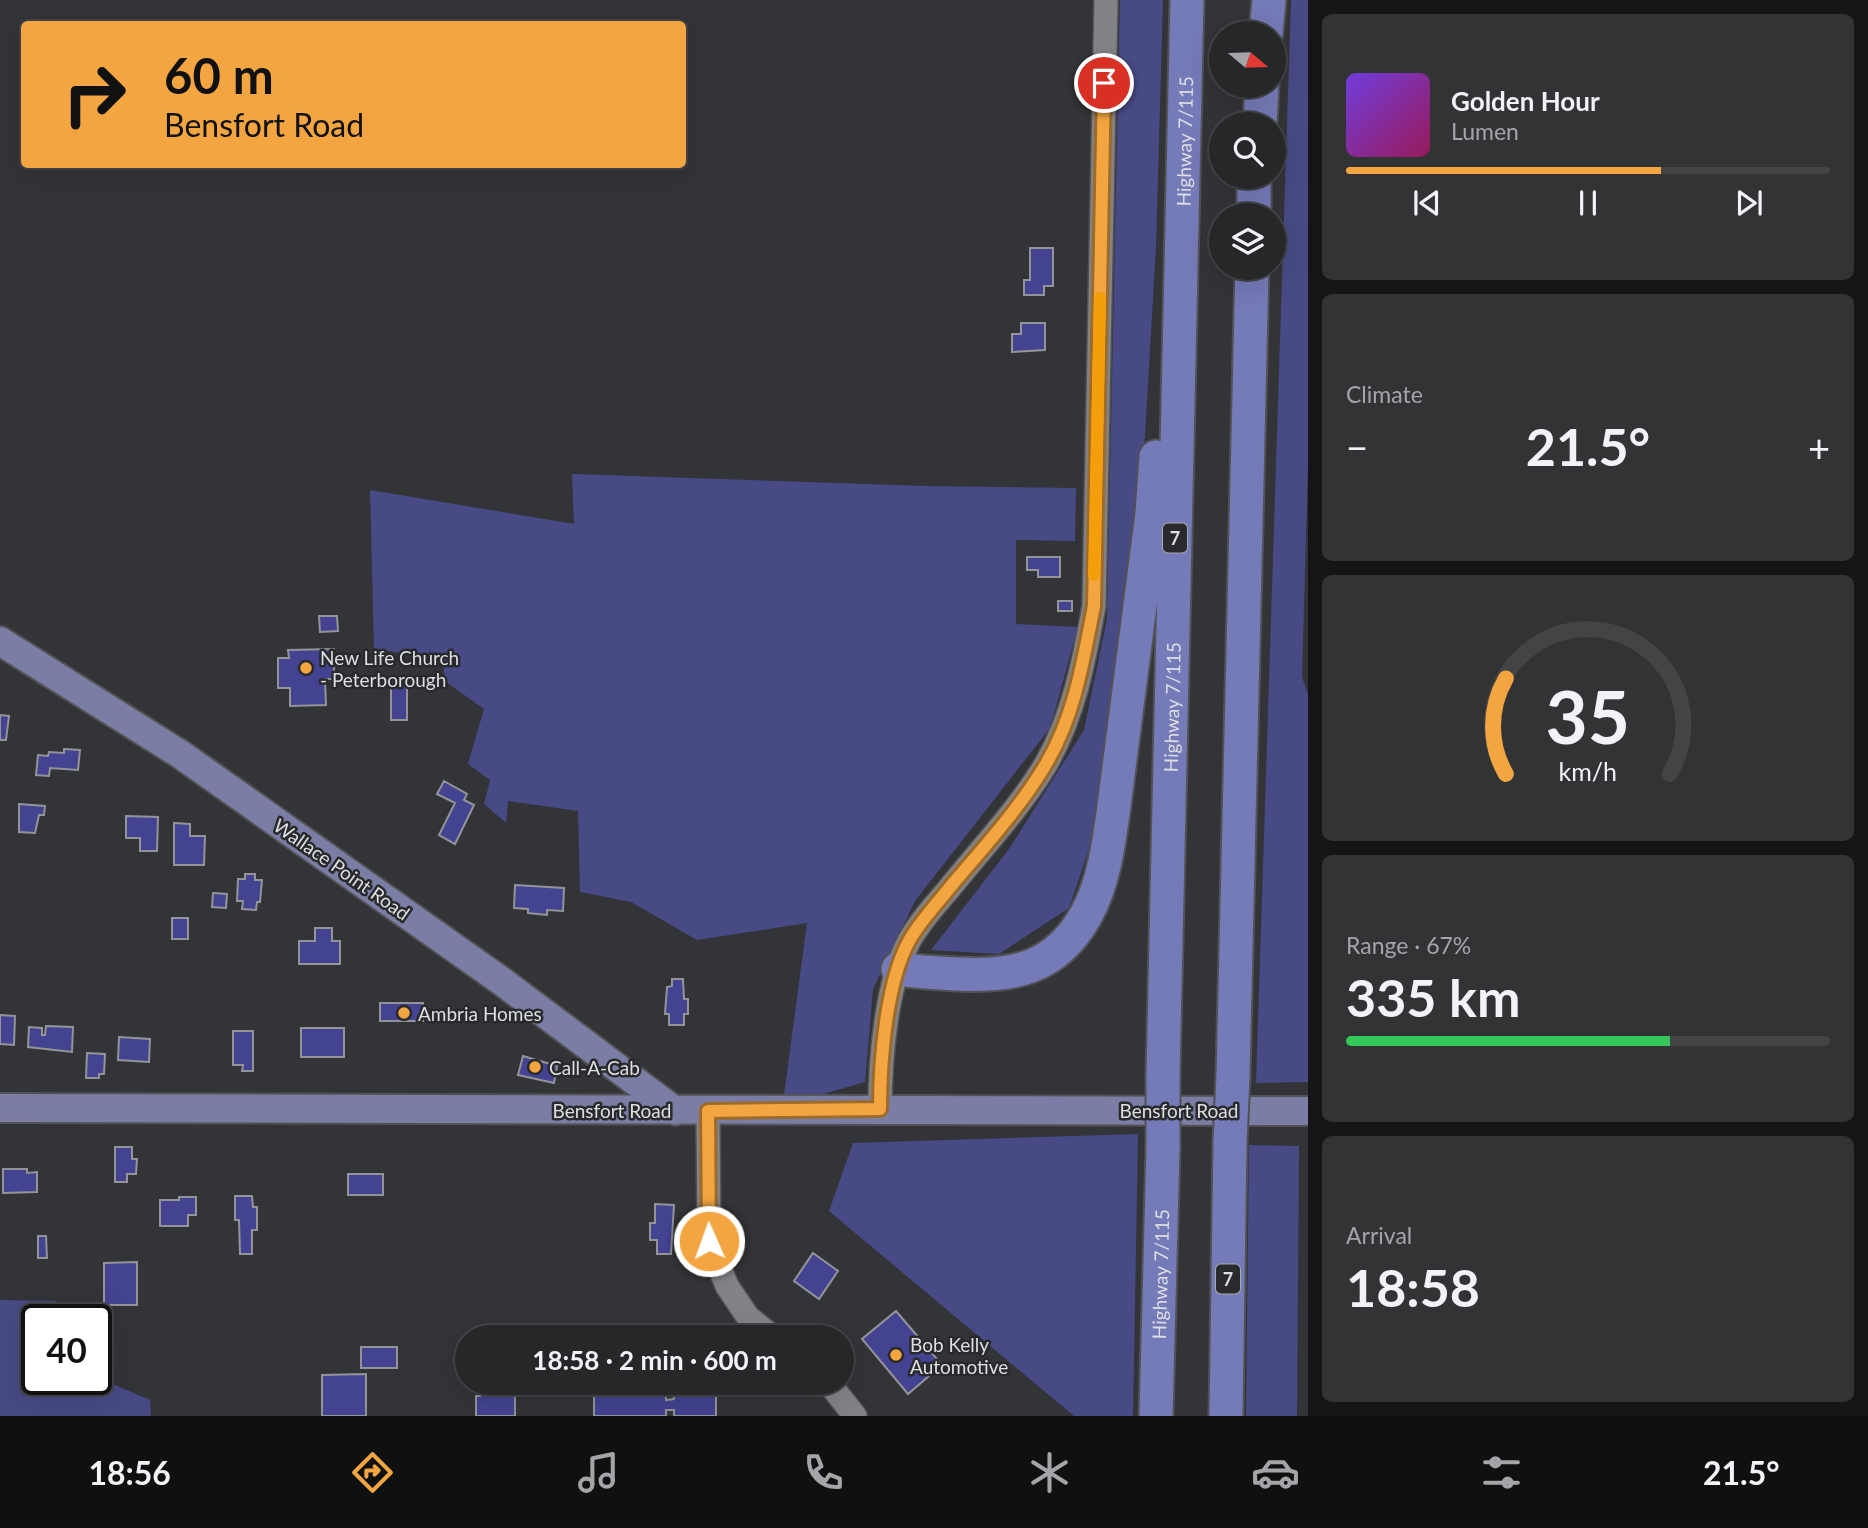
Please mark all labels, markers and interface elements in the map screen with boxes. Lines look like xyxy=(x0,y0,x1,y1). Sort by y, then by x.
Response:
north arrow xyxy=(1209,21,1286,98)
map controls xyxy=(1209,21,1286,280)
text: 60 m xyxy=(164,46,274,104)
icon: right xyxy=(49,49,140,140)
pin xyxy=(1074,53,1134,113)
icon: arrive xyxy=(1085,64,1123,102)
street label: Highway 7/115 xyxy=(1171,76,1197,207)
text: Golden Hour xyxy=(1451,85,1600,117)
text: Bensfort Road xyxy=(164,105,364,144)
button: search xyxy=(1209,112,1286,189)
text: Lumen xyxy=(1451,117,1519,145)
icon: previous xyxy=(1408,184,1446,222)
icon: pause xyxy=(1569,184,1607,222)
icon: next xyxy=(1730,184,1768,222)
button: layers xyxy=(1209,203,1286,280)
text: Climate xyxy=(1346,380,1423,408)
text: 21.5° xyxy=(1526,415,1650,477)
text: − xyxy=(1346,424,1368,470)
text: + xyxy=(1808,424,1830,470)
road number: 7 xyxy=(1163,524,1187,552)
street label: Highway 7/115 xyxy=(1158,642,1184,773)
place label: New Life Church - Peterborough xyxy=(320,646,459,691)
marker: New Life Church - Peterborough xyxy=(298,660,314,676)
text: 35 xyxy=(1546,672,1630,760)
text: km/h xyxy=(1559,756,1617,786)
street label: Wallace Point Road xyxy=(270,813,414,925)
text: Range · 67% xyxy=(1346,931,1471,959)
text: 335 km xyxy=(1346,966,1520,1028)
place label: Ambria Homes xyxy=(418,1002,542,1025)
marker: Ambria Homes xyxy=(396,1005,412,1021)
place label: Call-A-Cab xyxy=(549,1056,640,1079)
marker: Call-A-Cab xyxy=(527,1059,543,1075)
street label: Bensfort Road xyxy=(553,1099,671,1122)
street label: Bensfort Road xyxy=(1120,1099,1238,1122)
position arrow xyxy=(672,1204,746,1278)
street label: Highway 7/115 xyxy=(1147,1209,1173,1340)
text: Arrival xyxy=(1346,1221,1412,1249)
text: 18:58 xyxy=(1346,1256,1480,1318)
road number: 7 xyxy=(1216,1264,1240,1294)
speed limit sign: 40 xyxy=(21,1304,112,1395)
place label: Bob Kelly Automotive xyxy=(910,1333,1008,1378)
text: 18:58 · 2 min · 600 m xyxy=(532,1344,777,1376)
marker: Bob Kelly Automotive xyxy=(888,1347,904,1363)
icon: directions xyxy=(348,1448,397,1497)
icon: music xyxy=(574,1448,623,1497)
icon: phone xyxy=(799,1448,848,1497)
icon: climate xyxy=(1025,1448,1074,1497)
icon: car xyxy=(1251,1448,1300,1497)
icon: filters xyxy=(1477,1448,1526,1497)
text: 18:56 xyxy=(88,1453,171,1492)
text: 21.5° xyxy=(1703,1453,1780,1492)

